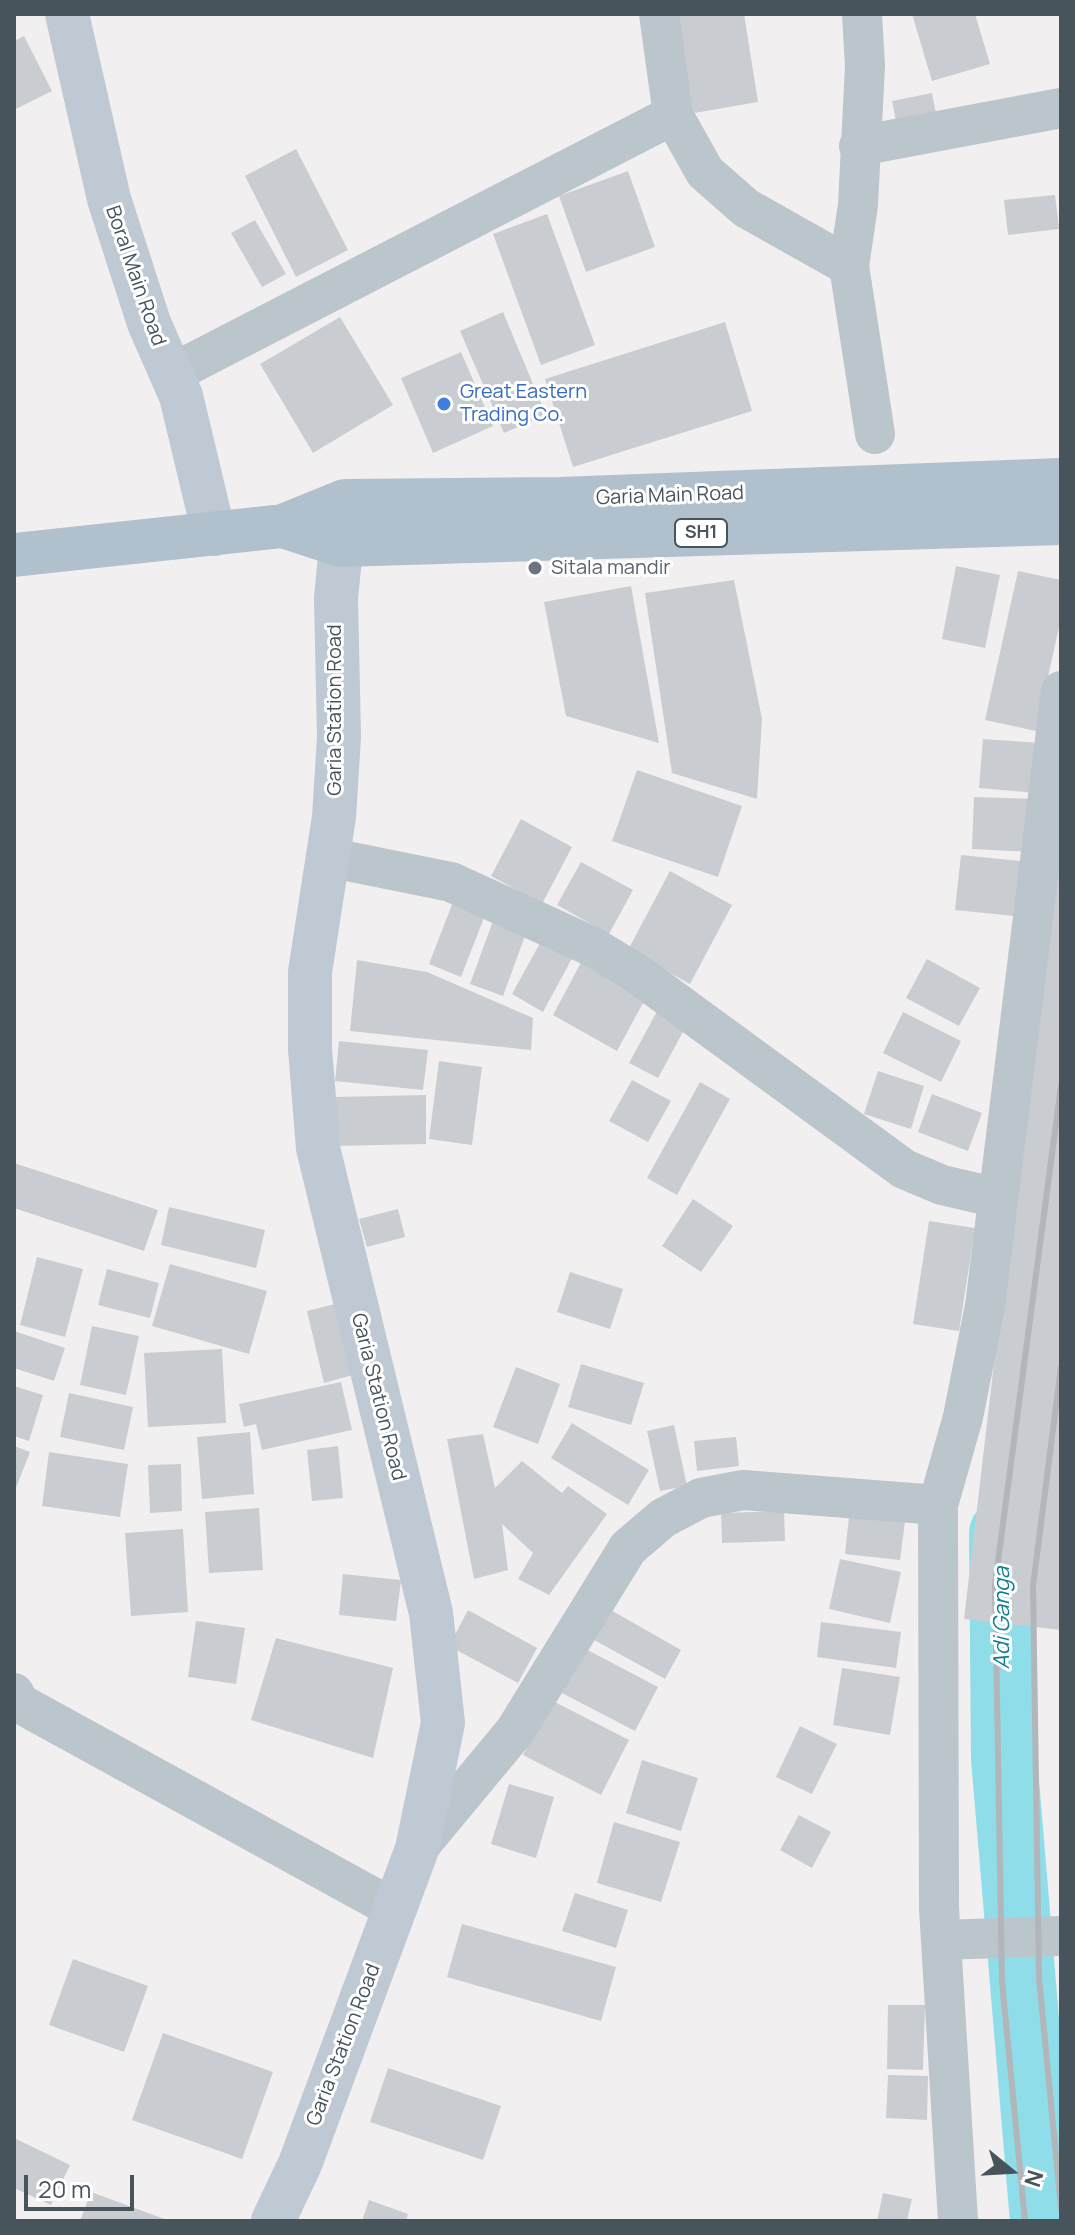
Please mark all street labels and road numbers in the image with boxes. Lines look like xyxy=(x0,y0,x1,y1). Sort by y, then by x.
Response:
street label: Boral Main Road xyxy=(100,203,170,349)
street label: Garia Main Road xyxy=(596,481,744,511)
road number: SH1 xyxy=(675,519,727,547)
street label: Garia Station Road xyxy=(323,624,347,796)
street label: Garia Station Road xyxy=(346,1311,410,1483)
street label: Garia Station Road xyxy=(302,1961,386,2129)

